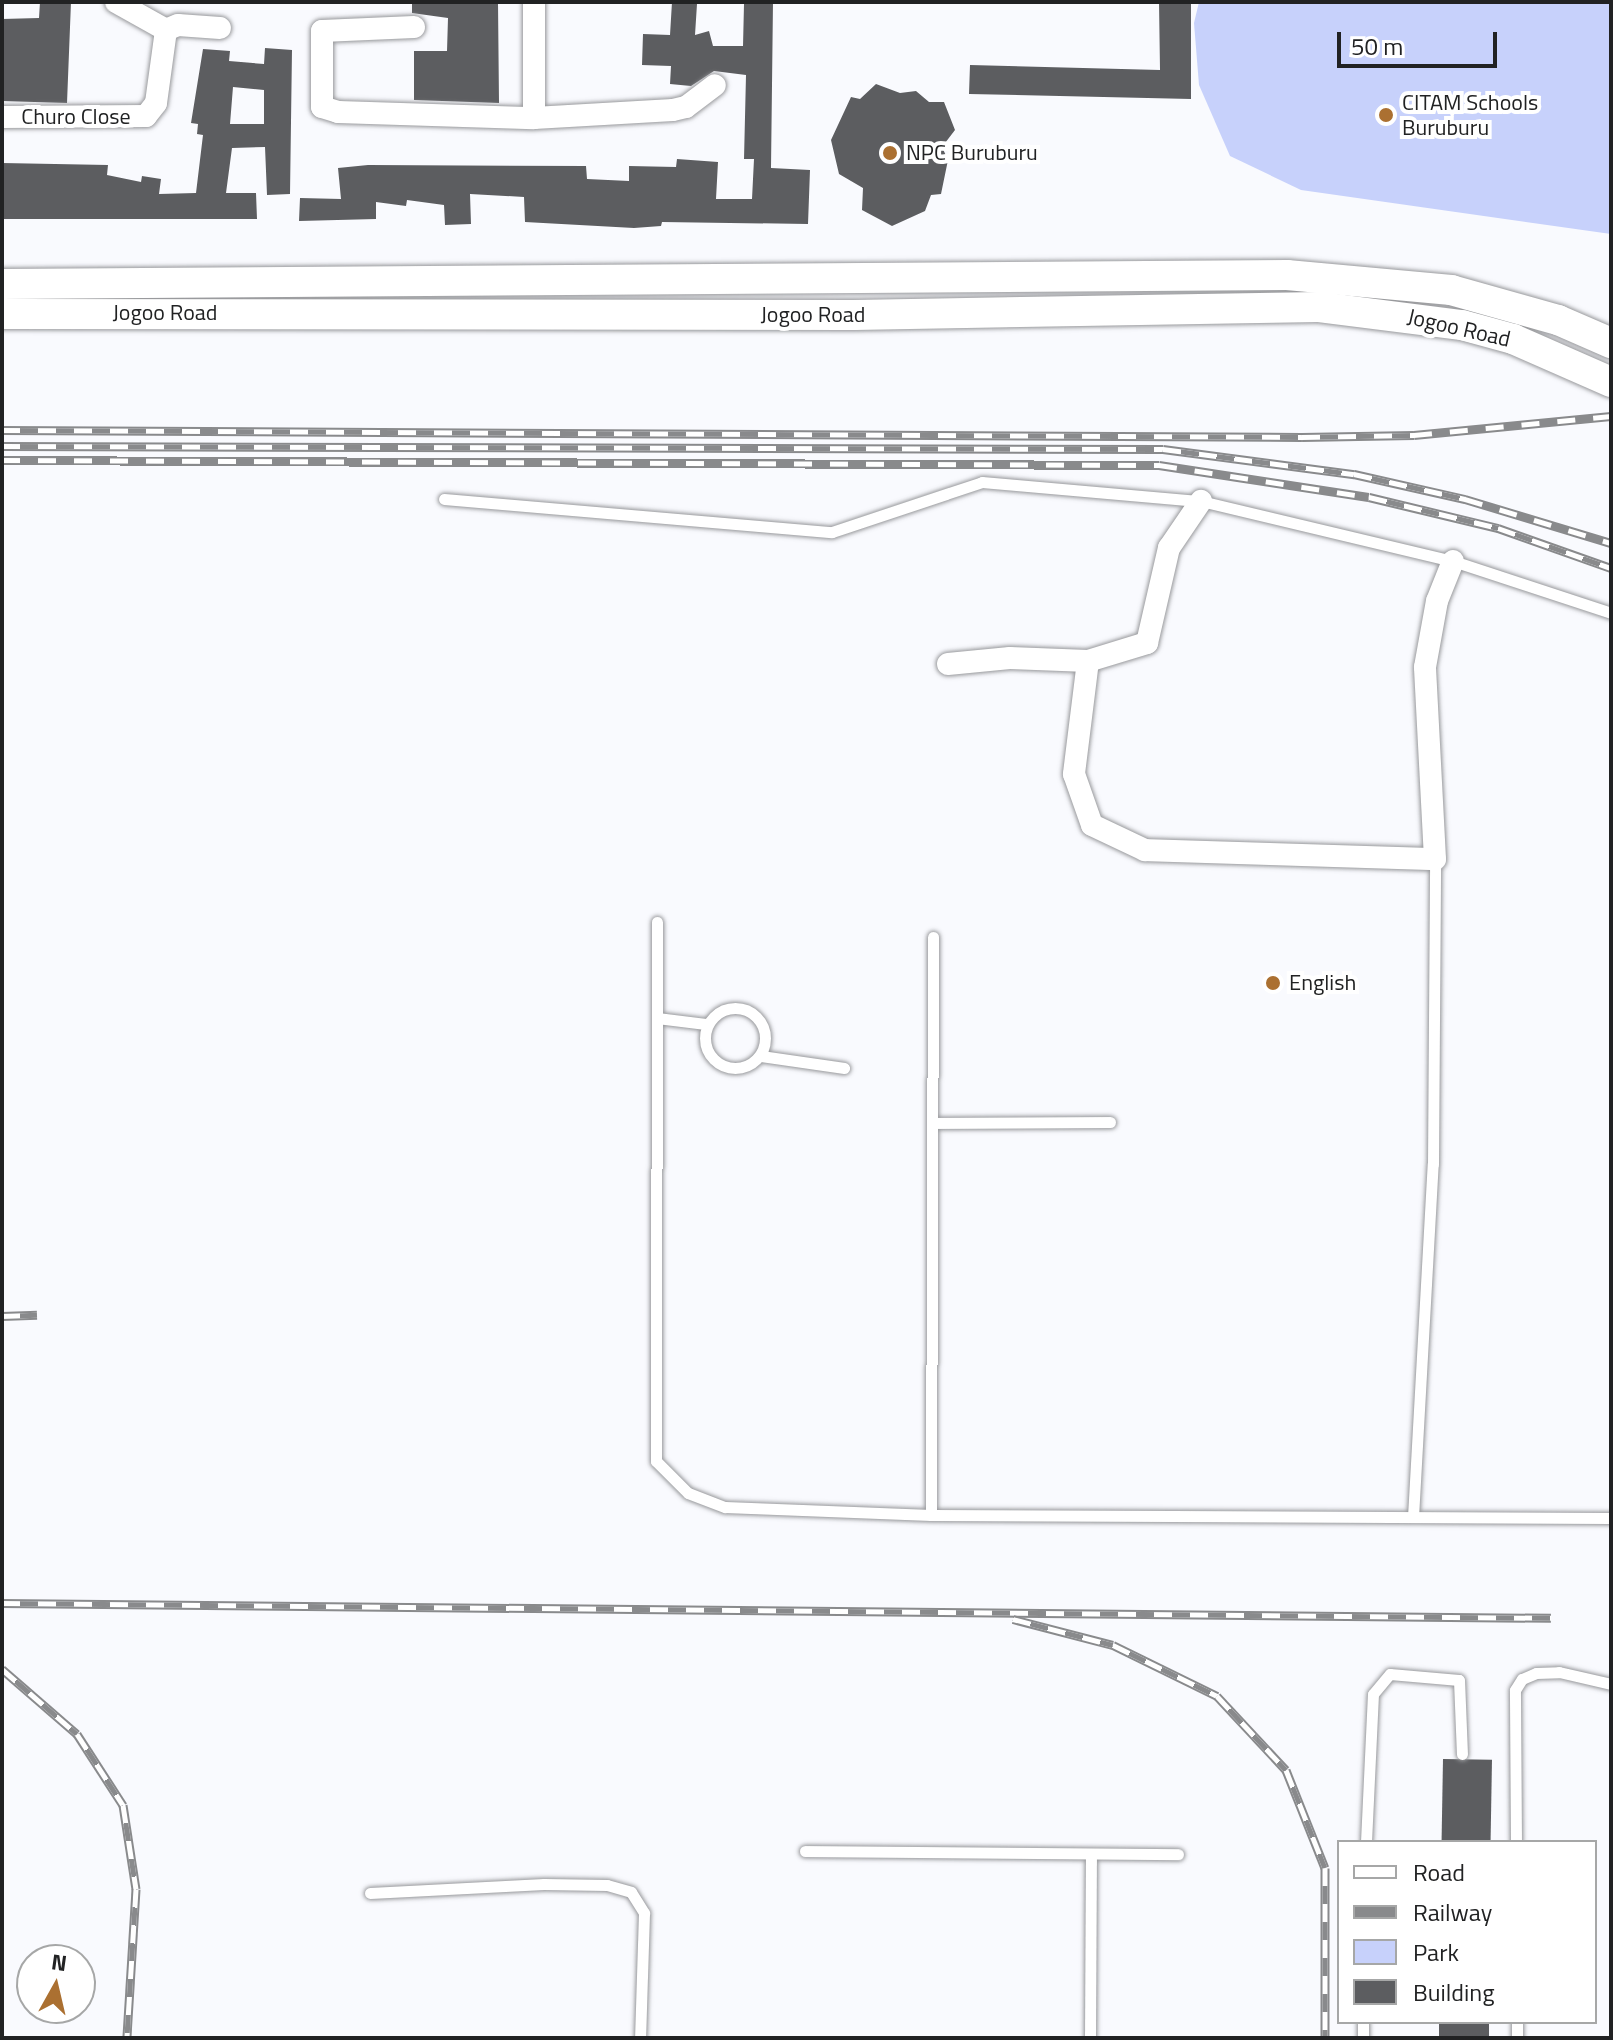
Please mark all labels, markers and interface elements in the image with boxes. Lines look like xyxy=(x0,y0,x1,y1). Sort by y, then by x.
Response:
scale bar xyxy=(1341,16,1501,66)
text: 50 m xyxy=(1351,28,1403,64)
place label: CITAM Schools Buruburu xyxy=(1402,89,1538,140)
street label: Churo Close xyxy=(21,104,131,130)
marker: CITAM Schools Buruburu xyxy=(1377,106,1395,124)
place label: NPC Buruburu xyxy=(906,140,1038,166)
marker: NPC Buruburu xyxy=(881,144,899,162)
street label: Jogoo Road xyxy=(113,300,217,326)
street label: Jogoo Road xyxy=(761,302,865,328)
street label: Jogoo Road xyxy=(1405,303,1513,353)
place label: English xyxy=(1289,970,1356,996)
marker: English xyxy=(1264,974,1282,992)
legend xyxy=(1337,1840,1597,2024)
text: Road xyxy=(1413,1854,1465,1890)
text: Railway xyxy=(1413,1894,1492,1930)
text: Park xyxy=(1413,1934,1459,1970)
north arrow xyxy=(16,1944,96,2024)
text: N xyxy=(49,1944,69,1980)
text: Building xyxy=(1413,1974,1495,2010)

